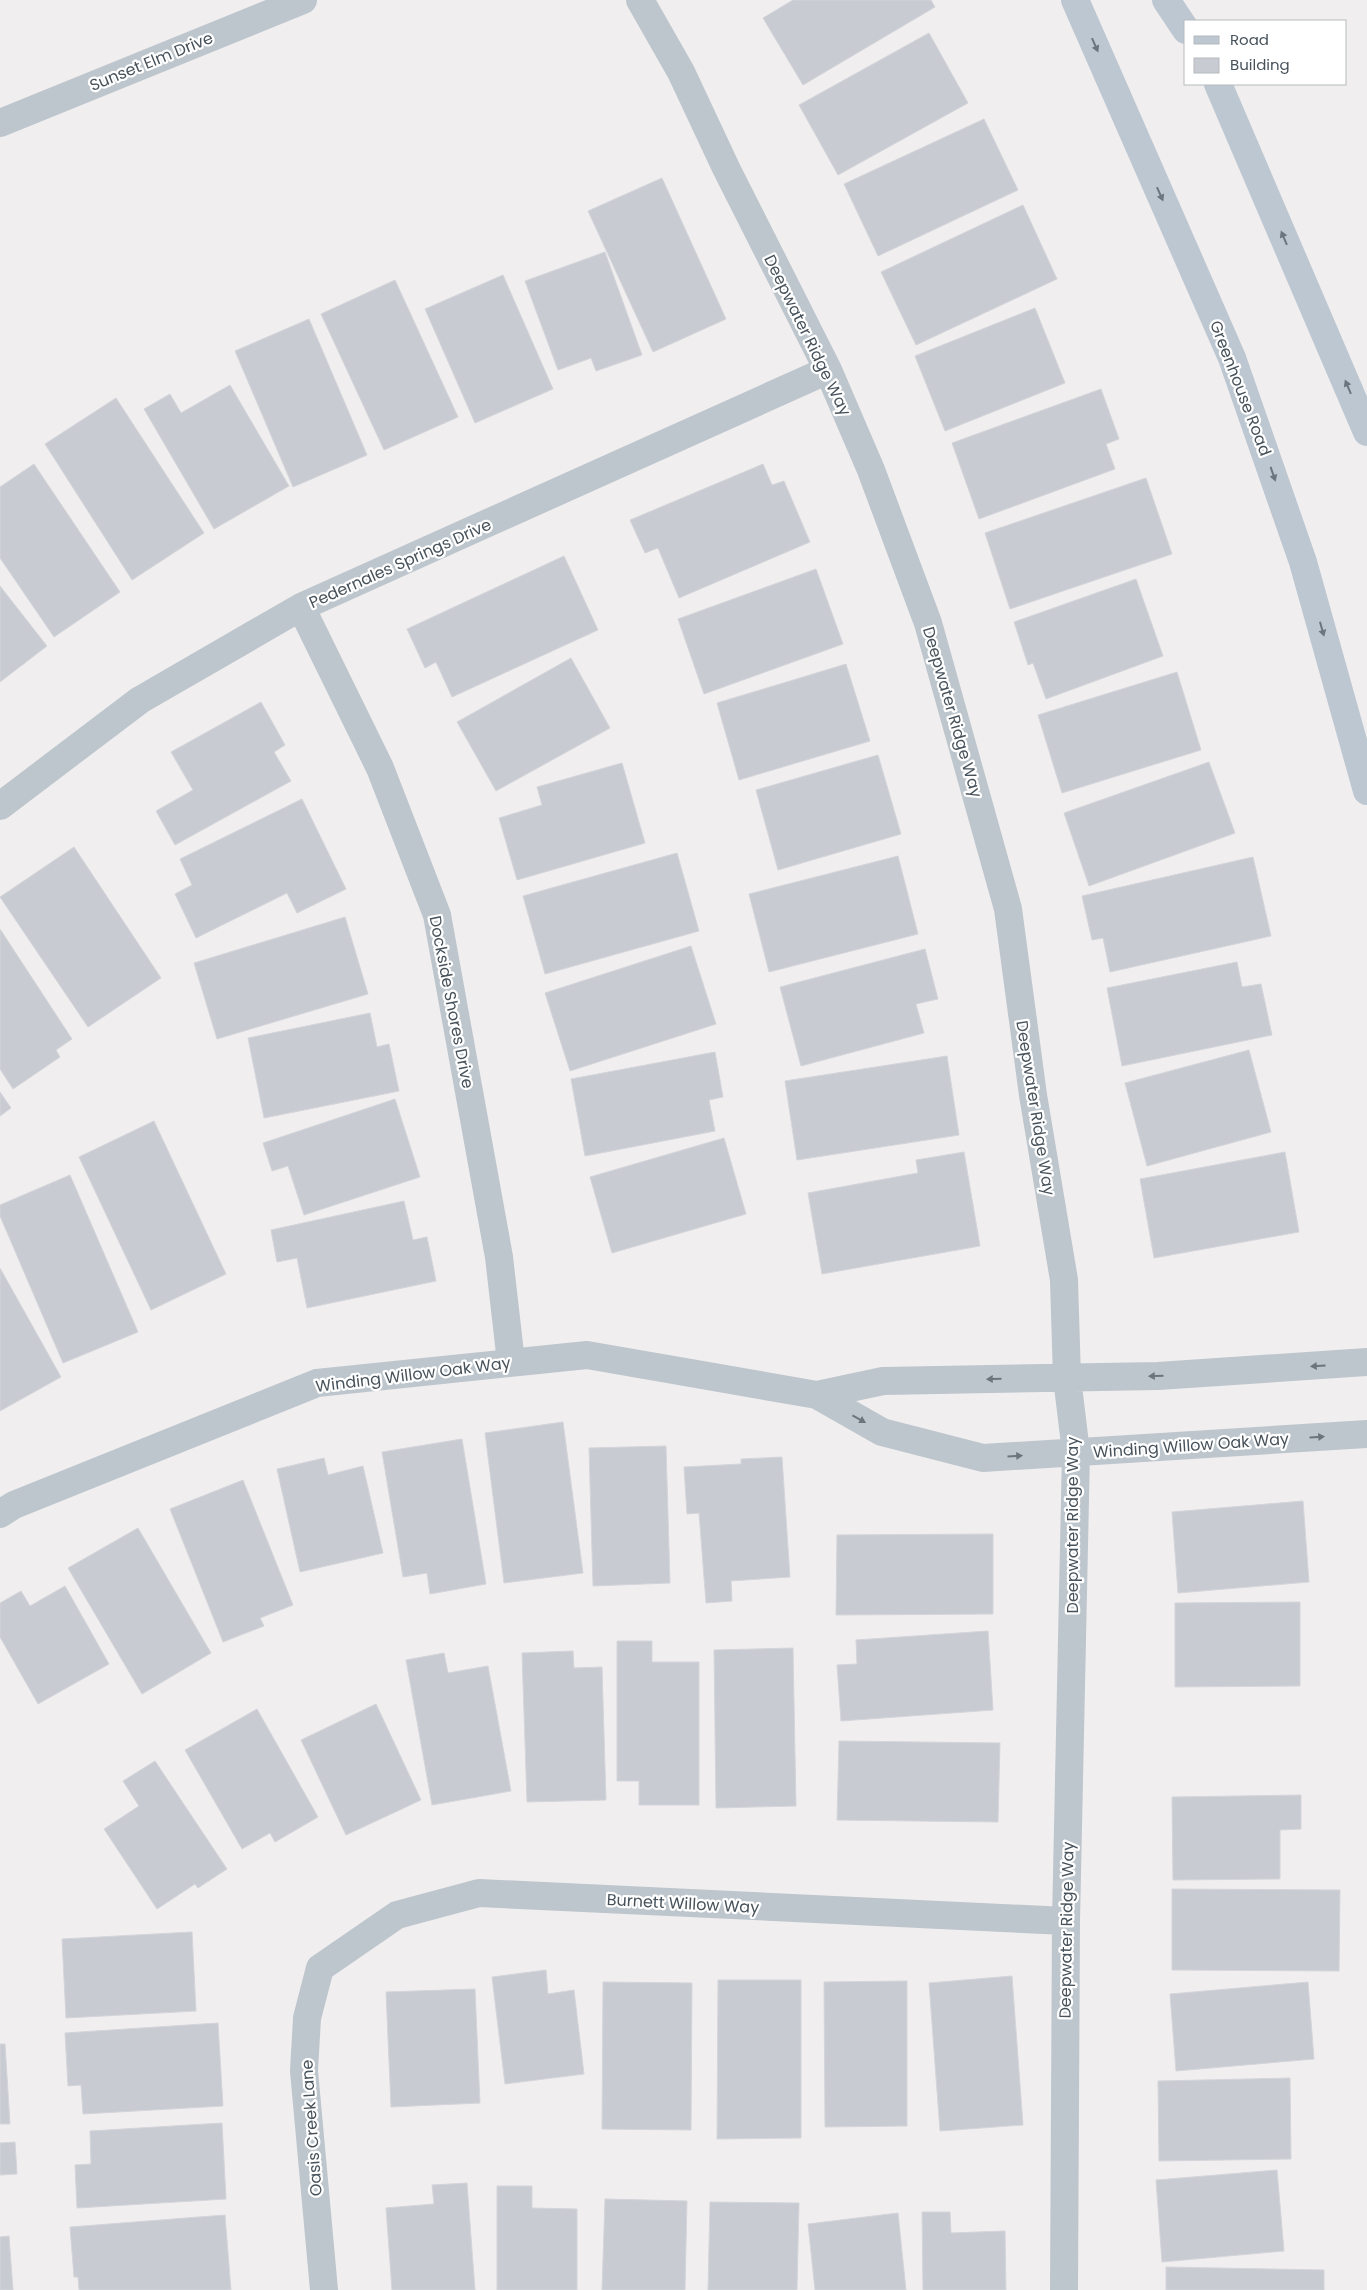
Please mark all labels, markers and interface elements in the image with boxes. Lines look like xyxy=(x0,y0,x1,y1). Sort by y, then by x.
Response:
legend xyxy=(1184,20,1347,85)
street label: Sunset Elm Drive xyxy=(86,26,216,97)
text: Road xyxy=(1230,29,1269,50)
one-way arrow xyxy=(1091,38,1099,52)
text: Building xyxy=(1230,54,1290,75)
one-way arrow xyxy=(1156,187,1164,201)
one-way arrow xyxy=(1279,231,1287,245)
street label: Deepwater Ridge Way xyxy=(758,251,857,420)
street label: Greenhouse Road xyxy=(1204,317,1277,459)
one-way arrow xyxy=(1343,380,1351,394)
one-way arrow xyxy=(1269,467,1277,482)
street label: Pedernales Springs Drive xyxy=(305,513,495,614)
one-way arrow xyxy=(1318,621,1326,636)
street label: Deepwater Ridge Way xyxy=(917,624,988,800)
street label: Dockside Shores Drive xyxy=(423,914,480,1090)
street label: Deepwater Ridge Way xyxy=(1010,1019,1061,1197)
street label: Winding Willow Oak Way xyxy=(314,1351,512,1398)
one-way arrow xyxy=(1310,1362,1326,1370)
one-way arrow xyxy=(1148,1372,1164,1380)
one-way arrow xyxy=(985,1375,1001,1383)
one-way arrow xyxy=(853,1415,866,1424)
street label: Winding Willow Oak Way xyxy=(1092,1427,1290,1464)
one-way arrow xyxy=(1310,1432,1326,1440)
street label: Deepwater Ridge Way xyxy=(1061,1437,1084,1613)
one-way arrow xyxy=(1008,1451,1024,1459)
street label: Deepwater Ridge Way xyxy=(1053,1841,1080,2019)
street label: Burnett Willow Way xyxy=(606,1888,760,1919)
street label: Oasis Creek Lane xyxy=(295,2059,328,2197)

